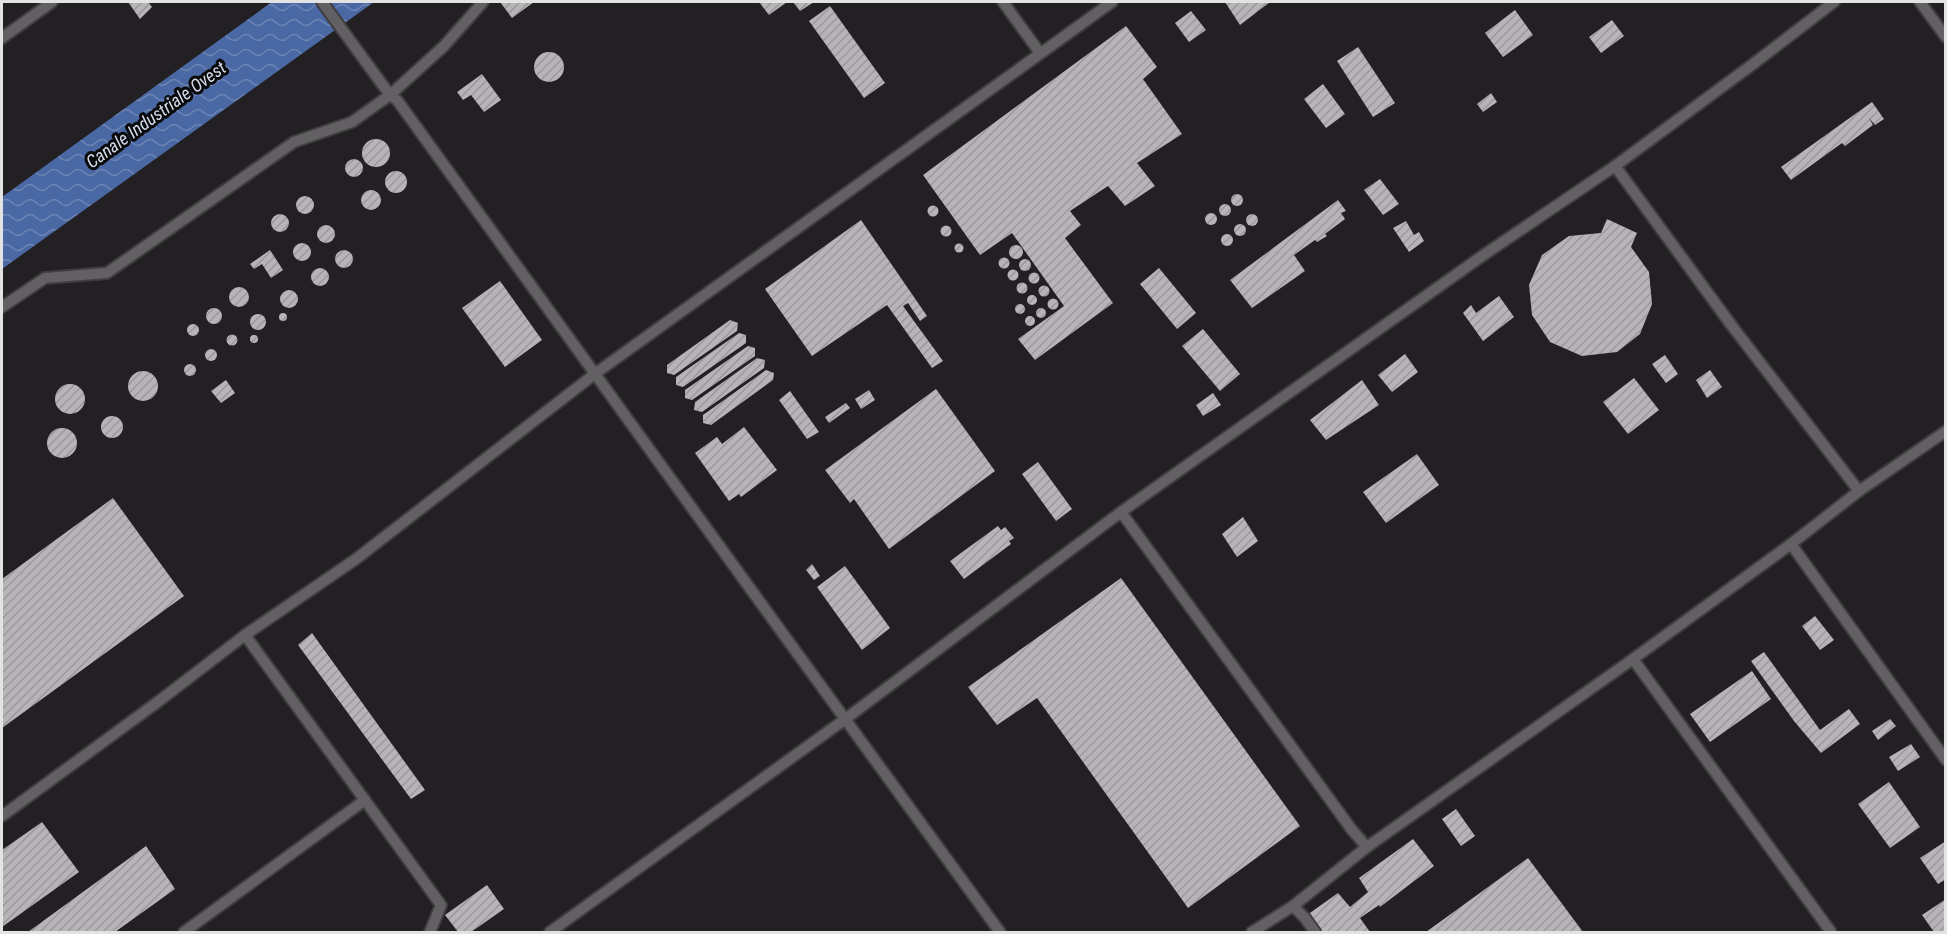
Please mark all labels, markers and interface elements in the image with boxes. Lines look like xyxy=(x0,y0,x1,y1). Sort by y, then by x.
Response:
water label: Canale Industriale Ovest xyxy=(82,56,230,172)

